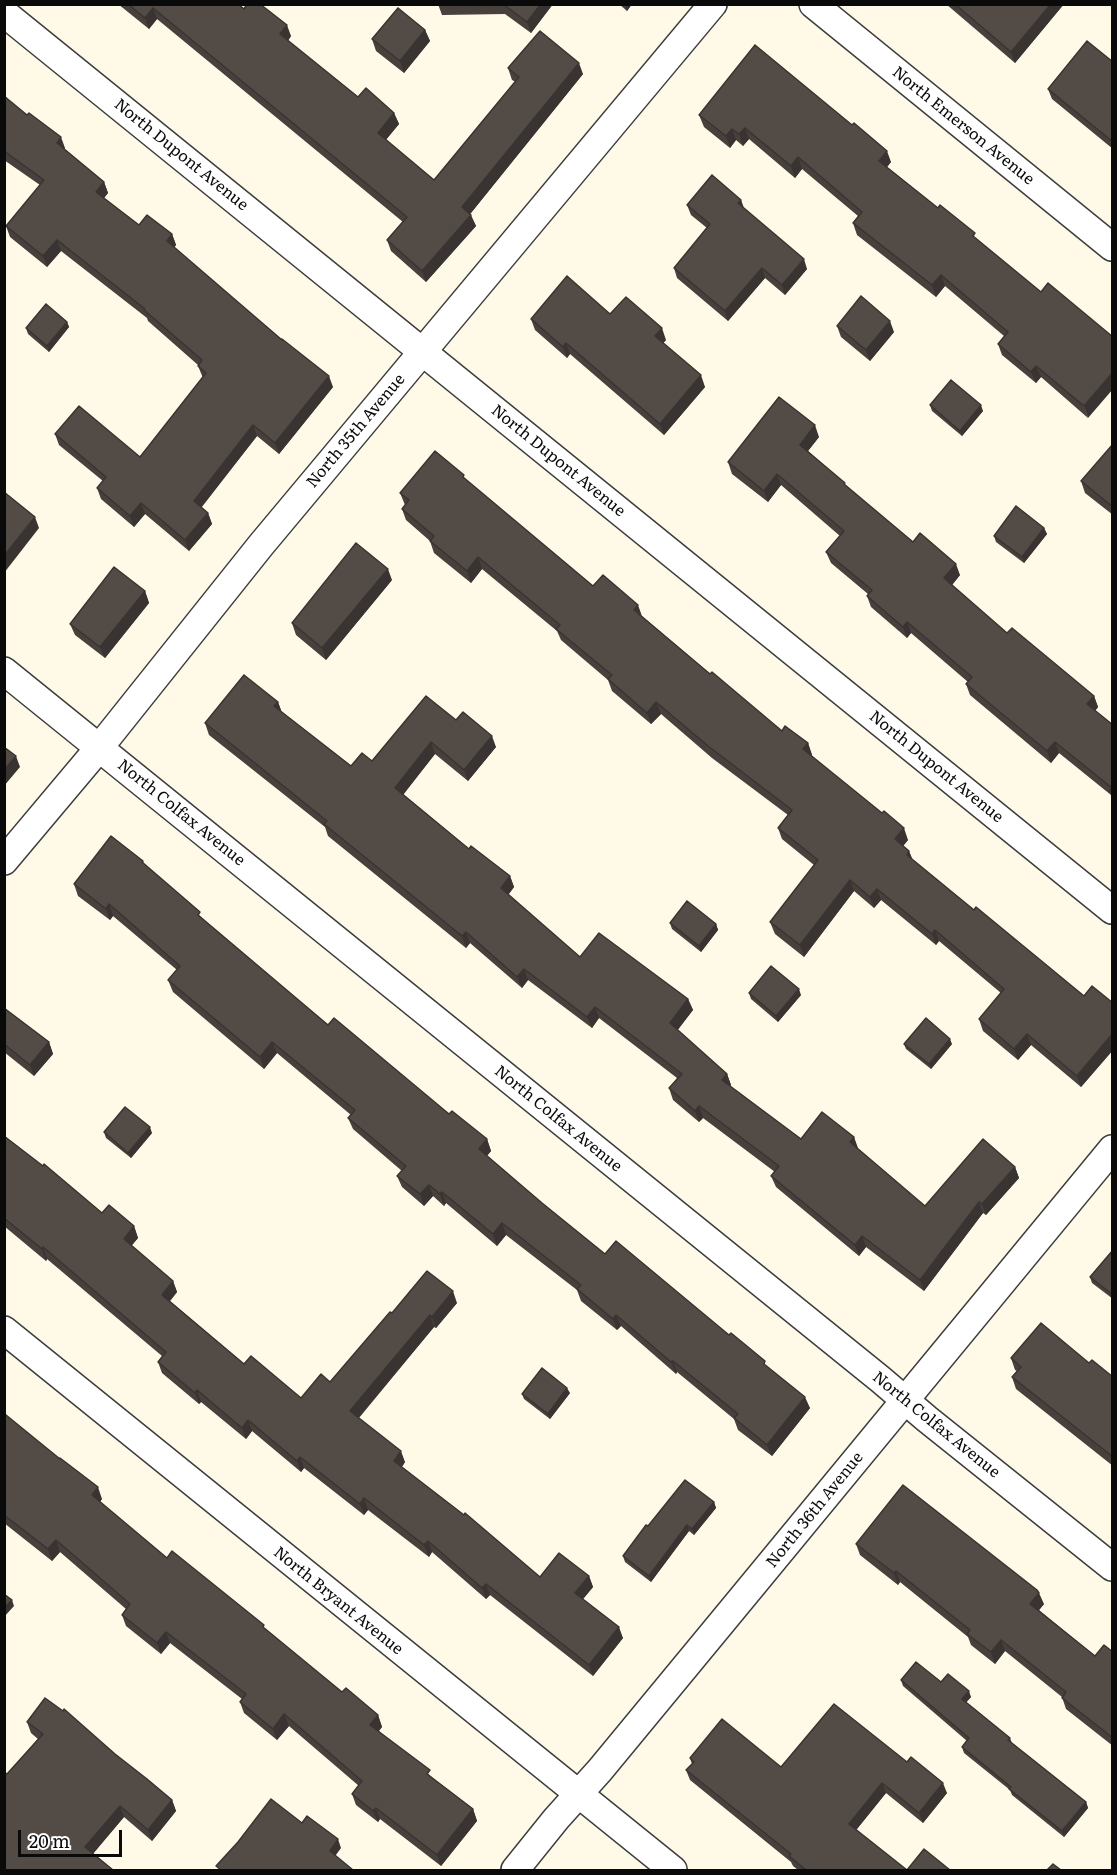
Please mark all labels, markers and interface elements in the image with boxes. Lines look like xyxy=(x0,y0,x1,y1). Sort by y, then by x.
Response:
street label: North Emerson Avenue xyxy=(888,63,1038,189)
street label: North Dupont Avenue xyxy=(110,95,252,215)
street label: North 35th Avenue xyxy=(303,370,409,492)
street label: North Dupont Avenue xyxy=(487,401,629,521)
street label: North Dupont Avenue xyxy=(865,707,1007,827)
street label: North Colfax Avenue xyxy=(113,756,249,870)
street label: North Colfax Avenue xyxy=(490,1062,626,1176)
street label: North Colfax Avenue xyxy=(868,1368,1004,1482)
street label: North 36th Avenue xyxy=(762,1448,868,1572)
street label: North Bryant Avenue xyxy=(269,1543,407,1659)
scale bar xyxy=(21,1818,124,1856)
text: 20 m xyxy=(29,1827,70,1854)

